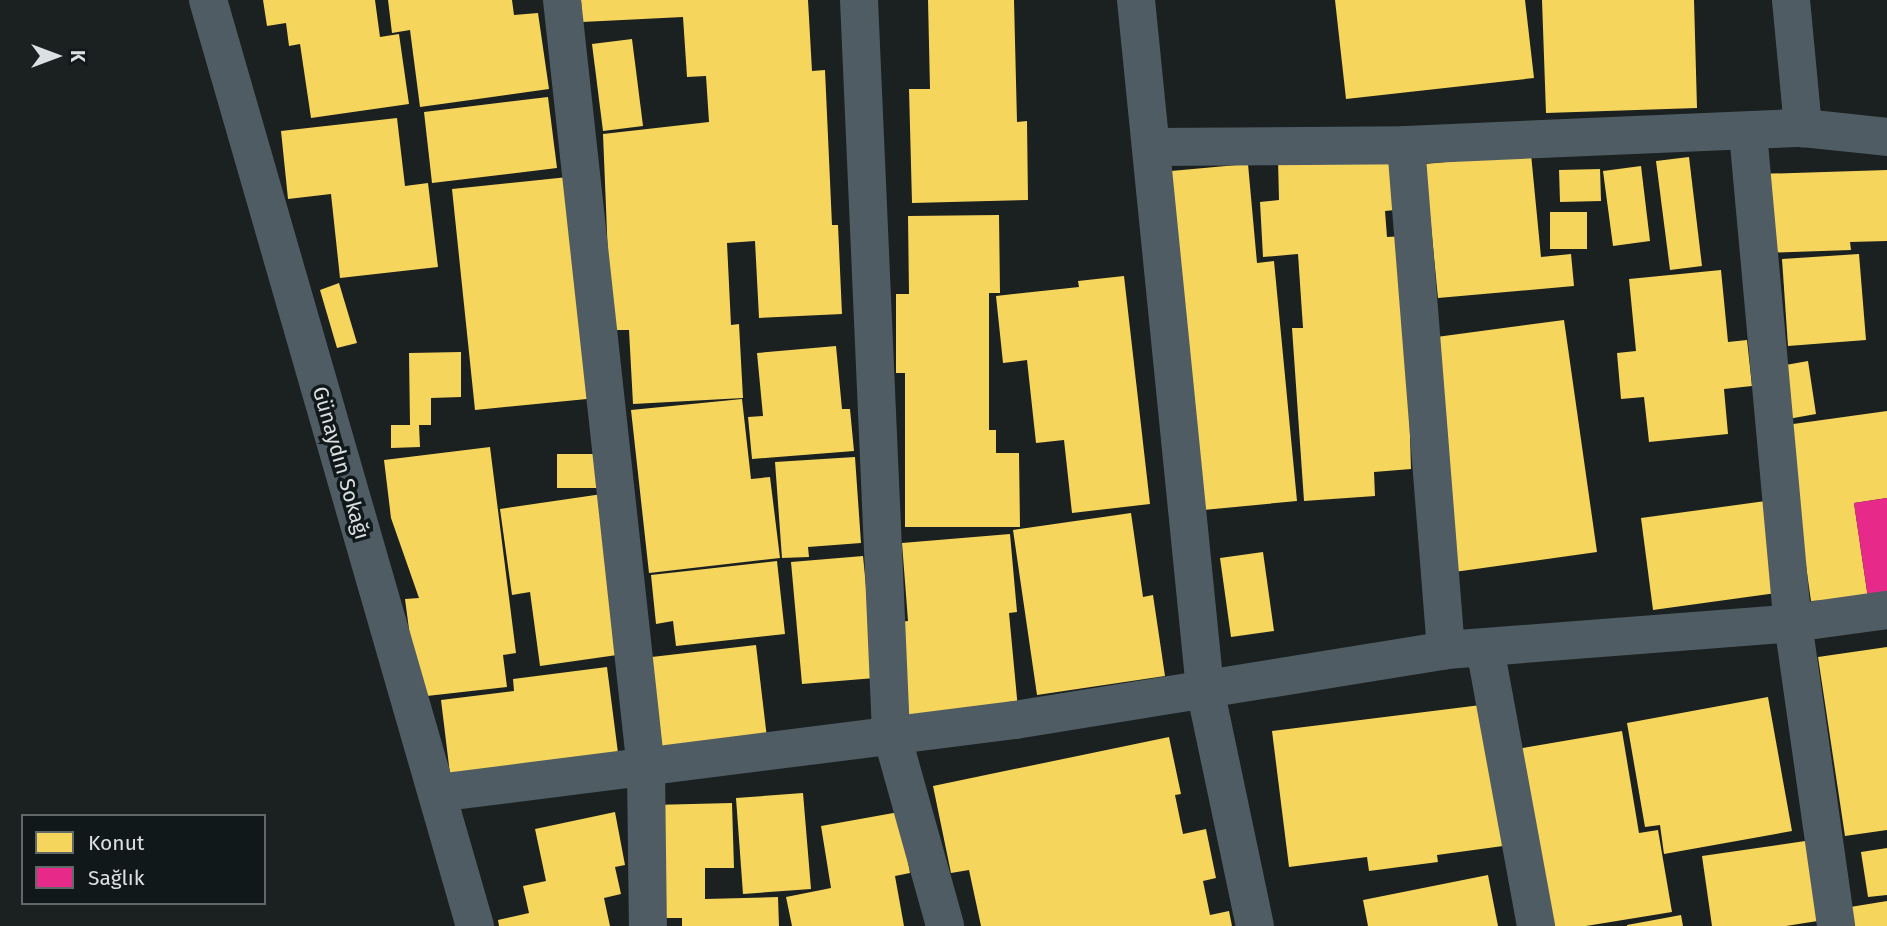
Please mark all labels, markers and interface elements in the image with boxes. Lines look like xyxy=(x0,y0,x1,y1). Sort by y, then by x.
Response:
north arrow xyxy=(21,21,91,91)
text: K xyxy=(66,50,89,62)
street label: Günaydın Sokağı xyxy=(307,384,375,542)
legend xyxy=(21,814,266,905)
text: Konut xyxy=(88,830,144,856)
text: Sağlık xyxy=(88,865,144,891)

